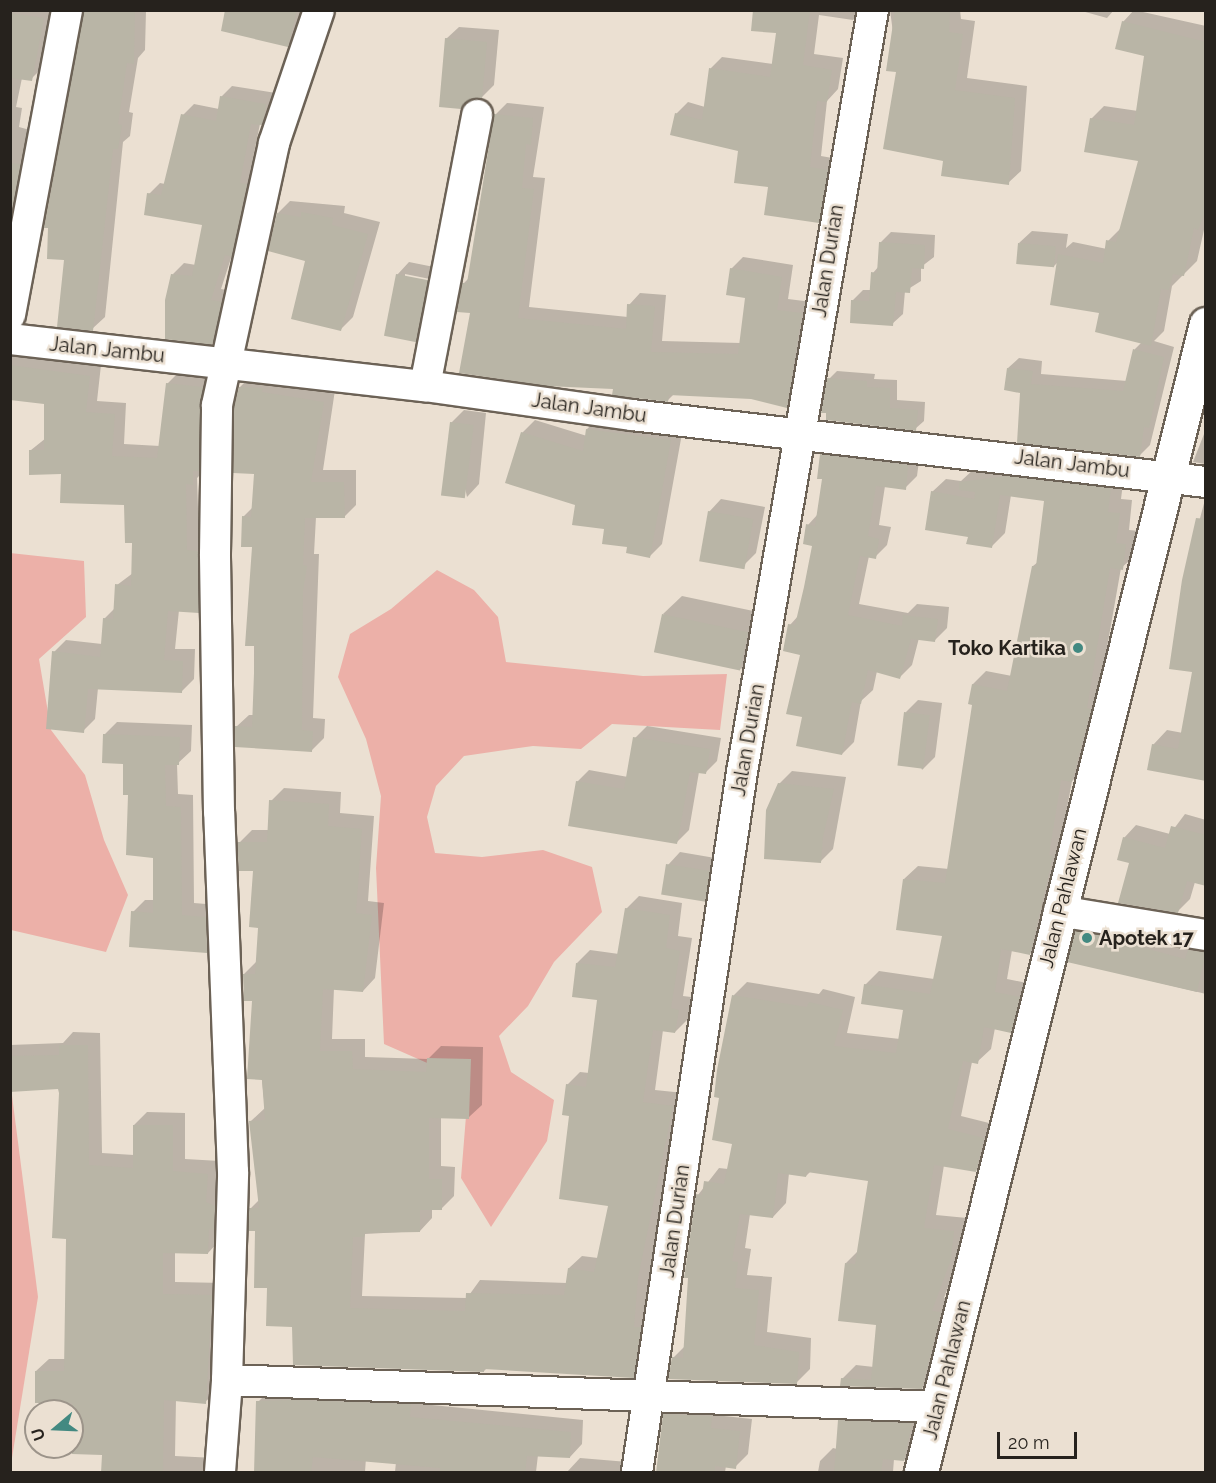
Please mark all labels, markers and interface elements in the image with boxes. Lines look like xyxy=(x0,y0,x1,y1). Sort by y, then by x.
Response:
street label: Jalan Durian xyxy=(807,203,849,319)
street label: Jalan Jambu xyxy=(48,332,166,368)
street label: Jalan Jambu xyxy=(530,388,648,428)
street label: Jalan Jambu xyxy=(1013,445,1131,483)
place label: Toko Kartika xyxy=(948,636,1066,660)
marker: Toko Kartika xyxy=(1071,641,1085,655)
street label: Jalan Durian xyxy=(726,682,770,798)
street label: Jalan Pahlawan xyxy=(1034,826,1092,970)
place label: Apotek 17 xyxy=(1099,926,1194,950)
marker: Apotek 17 xyxy=(1080,931,1094,945)
street label: Jalan Durian xyxy=(655,1163,695,1279)
street label: Jalan Pahlawan xyxy=(918,1298,976,1442)
north arrow xyxy=(24,1399,84,1459)
scale bar xyxy=(1000,1420,1080,1458)
text: U xyxy=(27,1426,49,1443)
text: 20 m xyxy=(1008,1432,1050,1453)

